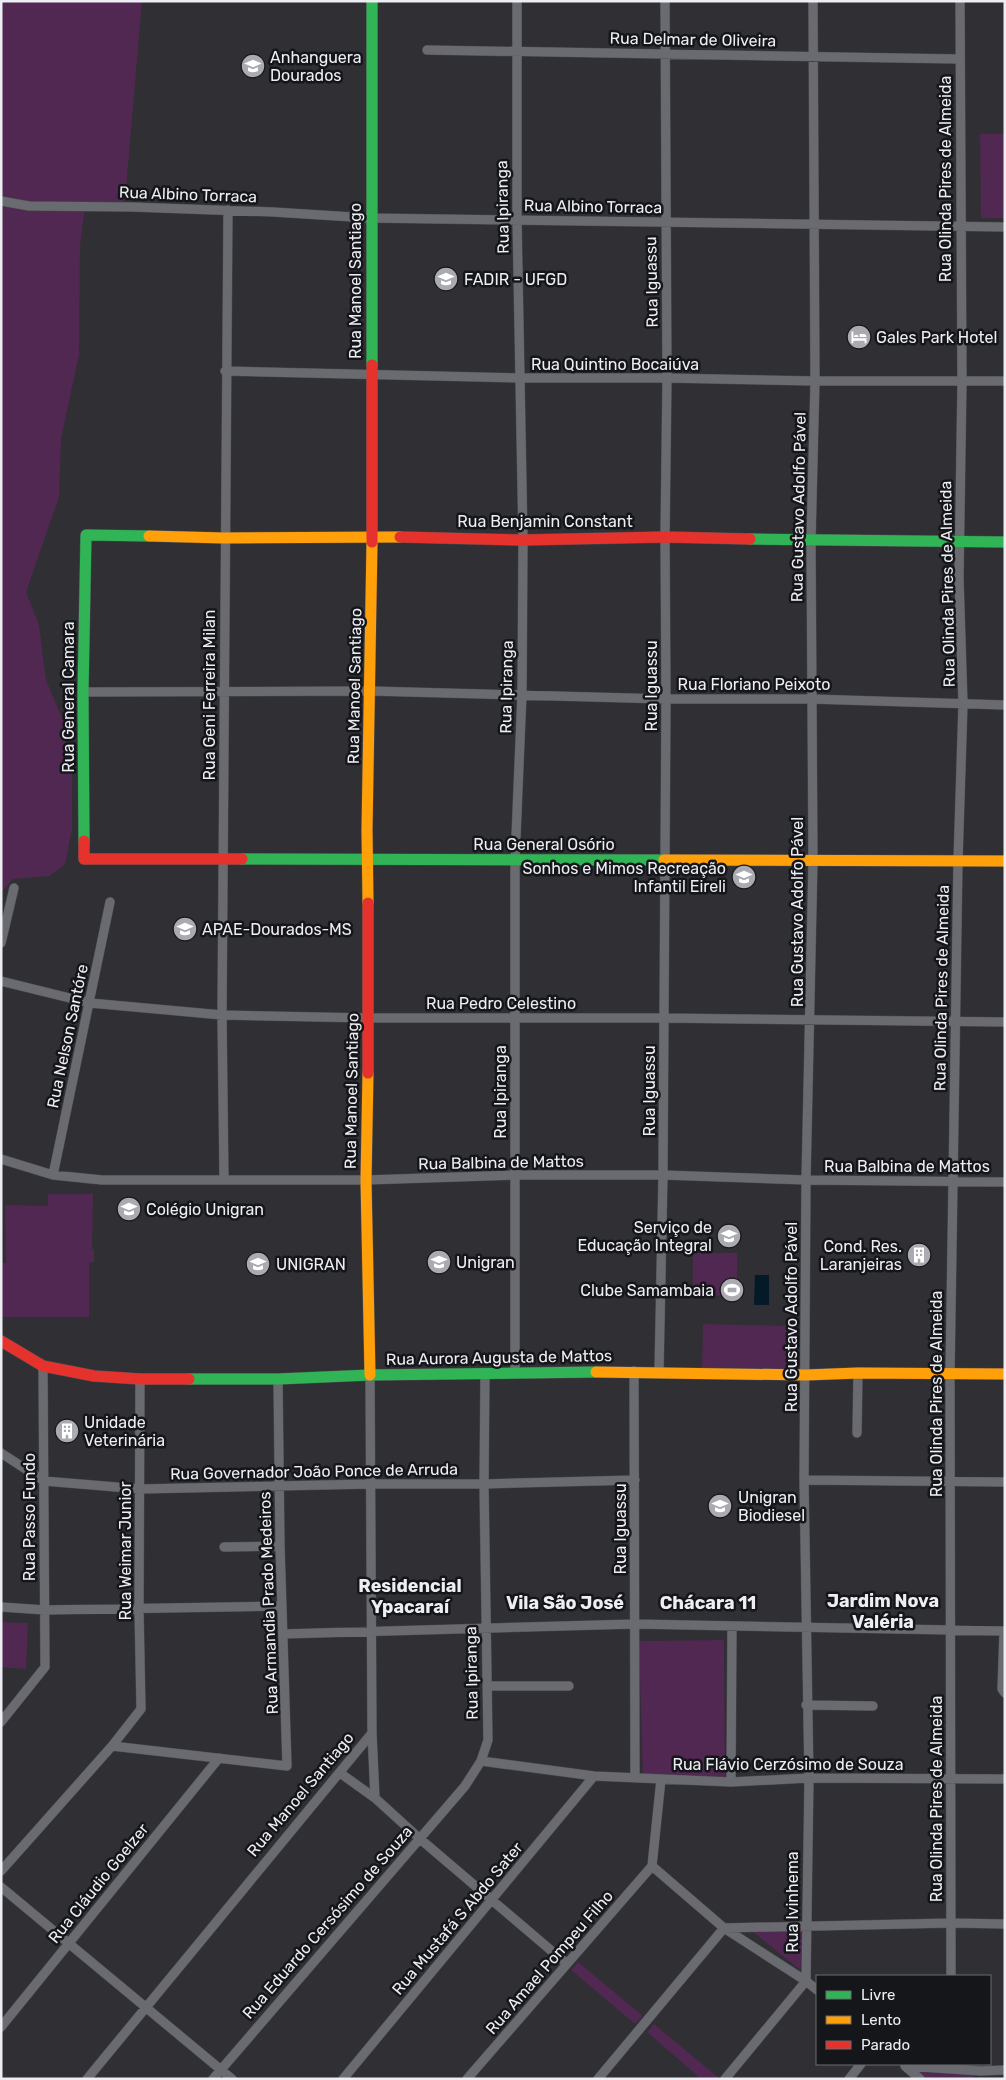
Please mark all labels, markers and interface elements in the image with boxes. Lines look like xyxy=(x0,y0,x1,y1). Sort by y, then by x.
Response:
street label: Rua Delmar de Oliveira xyxy=(610,29,776,50)
place label: Anhanguera Dourados xyxy=(270,48,362,85)
school or university icon: Anhanguera Dourados xyxy=(240,53,266,79)
street label: Rua Olinda Pires de Almeida xyxy=(936,76,955,282)
street label: Rua Ipiranga xyxy=(492,160,513,254)
street label: Rua Albino Torraca xyxy=(119,183,257,206)
street label: Rua Albino Torraca xyxy=(524,196,662,217)
street label: Rua Manoel Santiago xyxy=(346,203,365,359)
street label: Rua Iguassu xyxy=(641,236,662,328)
school or university icon: FADIR - UFGD xyxy=(433,266,459,292)
place label: FADIR - UFGD xyxy=(464,270,567,289)
hotel icon: Gales Park Hotel xyxy=(846,324,872,350)
place label: Gales Park Hotel xyxy=(876,328,997,347)
street label: Rua Quintino Bocaiúva xyxy=(531,355,699,374)
street label: Rua Gustavo Adolfo Pável xyxy=(787,412,810,602)
street label: Rua Olinda Pires de Almeida xyxy=(936,481,959,687)
street label: Rua Benjamin Constant xyxy=(457,512,633,531)
street label: Rua Manoel Santiago xyxy=(344,608,365,764)
street label: Rua Geni Ferreira Milan xyxy=(200,610,219,780)
street label: Rua General Camara xyxy=(59,621,78,773)
street label: Rua Ipiranga xyxy=(496,640,517,734)
street label: Rua Iguassu xyxy=(642,640,661,732)
street label: Rua Floriano Peixoto xyxy=(678,675,830,694)
street label: Rua Gustavo Adolfo Pável xyxy=(788,817,807,1007)
street label: Rua General Osório xyxy=(473,835,615,854)
place label: Sonhos e Mimos Recreação Infantil Eireli xyxy=(522,859,726,896)
school or university icon: Sonhos e Mimos Recreação Infantil Eireli xyxy=(731,864,757,890)
street label: Rua Olinda Pires de Almeida xyxy=(930,885,953,1091)
school or university icon: APAE-Dourados-MS xyxy=(172,916,198,942)
place label: APAE-Dourados-MS xyxy=(202,920,352,939)
street label: Rua Nelson Santóre xyxy=(43,962,92,1110)
street label: Rua Pedro Celestino xyxy=(426,994,576,1013)
street label: Rua Manoel Santiago xyxy=(341,1013,362,1169)
street label: Rua Ipiranga xyxy=(491,1045,510,1139)
street label: Rua Iguassu xyxy=(640,1045,659,1137)
street label: Rua Balbina de Mattos xyxy=(418,1152,584,1173)
street label: Rua Balbina de Mattos xyxy=(824,1157,990,1176)
school or university icon: Colégio Unigran xyxy=(116,1196,142,1222)
place label: Colégio Unigran xyxy=(146,1200,264,1219)
place label: Serviço de Educação Integral xyxy=(577,1218,712,1255)
street label: Rua Gustavo Adolfo Pável xyxy=(782,1222,801,1412)
school or university icon: Serviço de Educação Integral xyxy=(716,1223,742,1249)
place label: Cond. Res. Laranjeiras xyxy=(820,1237,902,1274)
building icon: Cond. Res. Laranjeiras xyxy=(906,1242,932,1268)
school or university icon: Unigran xyxy=(426,1249,452,1275)
school or university icon: UNIGRAN xyxy=(245,1251,271,1277)
place label: Unigran xyxy=(456,1253,515,1272)
place label: UNIGRAN xyxy=(276,1255,346,1274)
sports icon: Clube Samambaia xyxy=(719,1277,745,1303)
place label: Clube Samambaia xyxy=(580,1281,714,1300)
street label: Rua Olinda Pires de Almeida xyxy=(927,1291,946,1497)
street label: Rua Aurora Augusta de Mattos xyxy=(386,1346,612,1369)
place label: Unidade Veterinária xyxy=(84,1413,165,1450)
building icon: Unidade Veterinária xyxy=(54,1418,80,1444)
street label: Rua Passo Fundo xyxy=(20,1453,39,1581)
street label: Rua Governador João Ponce de Arruda xyxy=(170,1459,458,1484)
street label: Rua Weimar Junior xyxy=(116,1481,135,1621)
street label: Rua Iguassu xyxy=(611,1483,630,1575)
place label: Unigran Biodiesel xyxy=(738,1488,805,1525)
street label: Rua Armandia Prado Medeiros xyxy=(255,1491,282,1715)
school or university icon: Unigran Biodiesel xyxy=(707,1493,733,1519)
district label: Residencial Ypacaraí xyxy=(358,1575,462,1618)
district label: Jardim Nova Valéria xyxy=(827,1590,939,1633)
district label: Vila São José xyxy=(506,1592,624,1614)
district label: Chácara 11 xyxy=(660,1592,756,1614)
street label: Rua Ipiranga xyxy=(461,1626,482,1720)
street label: Rua Olinda Pires de Almeida xyxy=(927,1696,946,1902)
street label: Rua Manoel Santiago xyxy=(243,1728,358,1860)
street label: Rua Flávio Cerzósimo de Souza xyxy=(672,1755,904,1774)
street label: Rua Cláudio Goelzer xyxy=(44,1820,152,1947)
street label: Rua Eduardo Cersósimo de Souza xyxy=(238,1822,416,2023)
street label: Rua Mustafá S Abdo Sater xyxy=(388,1838,527,1999)
street label: Rua Ivinhema xyxy=(783,1851,802,1953)
street label: Rua Amael Pompeu Filho xyxy=(482,1886,617,2038)
legend xyxy=(816,1975,991,2065)
text: Livre xyxy=(861,1986,895,2004)
text: Lento xyxy=(861,2011,901,2029)
text: Parado xyxy=(861,2036,910,2054)

